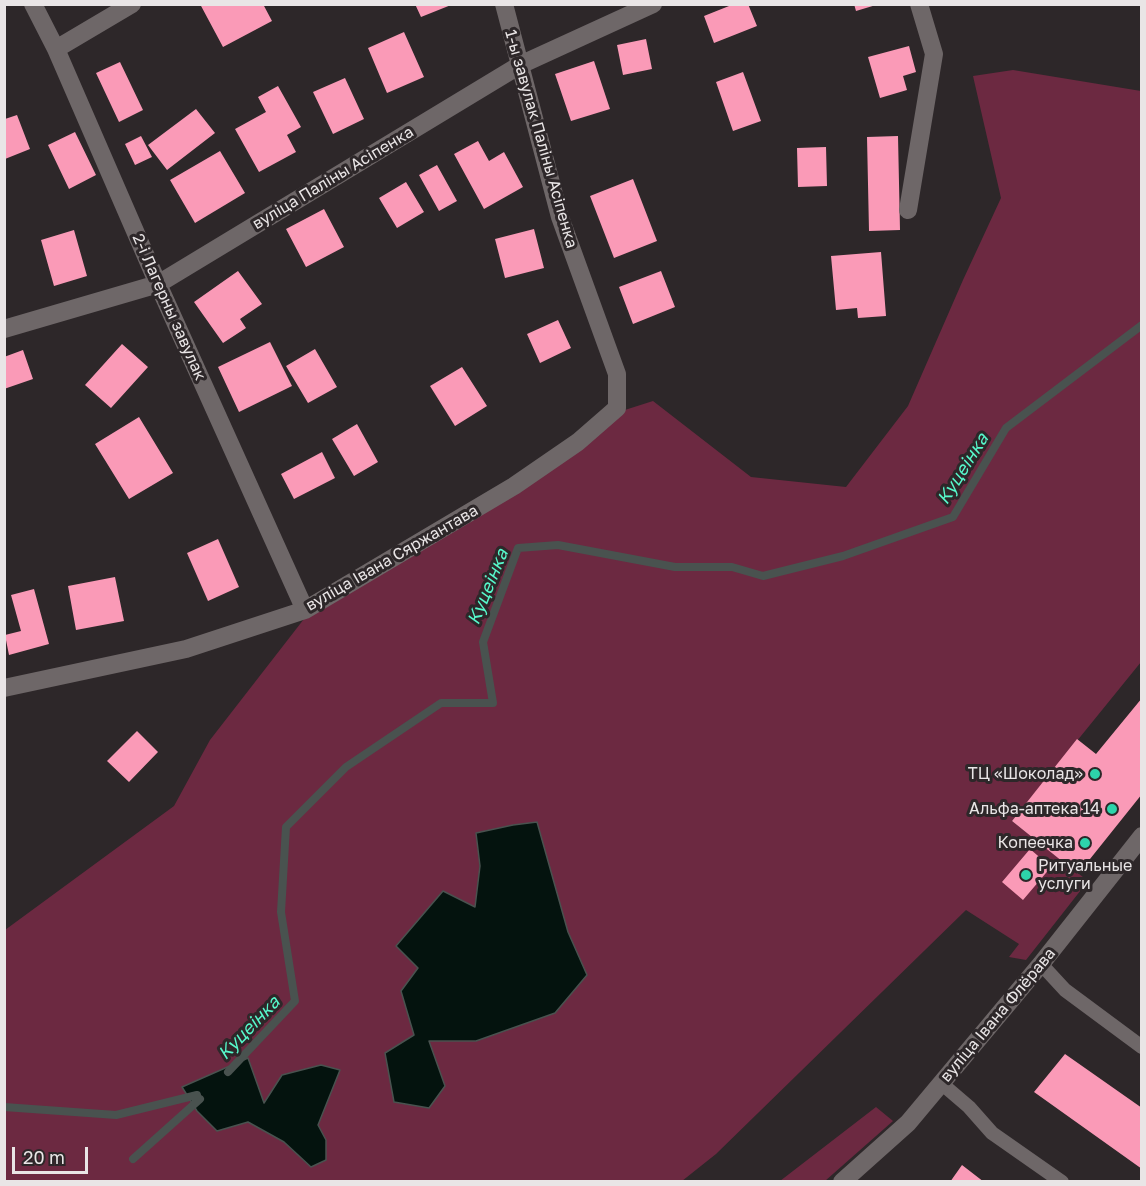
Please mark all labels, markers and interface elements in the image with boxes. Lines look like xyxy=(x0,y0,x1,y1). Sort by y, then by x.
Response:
street label: 1-ы завулак Паліны Асіпенка xyxy=(501,28,581,250)
street label: вуліца Паліны Асіпенка xyxy=(249,122,417,234)
street label: 2-і Лагерны завулак xyxy=(128,231,210,383)
water label: Куцеінка xyxy=(933,429,993,509)
street label: вуліца Івана Сяржантава xyxy=(302,501,482,615)
water label: Куцеінка xyxy=(463,546,513,628)
place label: ТЦ «Шоколад» xyxy=(968,764,1083,784)
marker: ТЦ «Шоколад» xyxy=(1088,767,1102,781)
place label: Альфа-аптека 14 xyxy=(969,799,1100,819)
marker: Альфа-аптека 14 xyxy=(1105,802,1119,816)
place label: Копеечка xyxy=(997,833,1073,853)
marker: Копеечка xyxy=(1078,836,1092,850)
place label: Ритуальные услуги xyxy=(1038,856,1132,894)
marker: Ритуальные услуги xyxy=(1019,868,1033,882)
street label: вуліца Івана Флёрава xyxy=(936,944,1060,1086)
water label: Куцеінка xyxy=(214,992,284,1064)
scale bar xyxy=(15,1135,92,1173)
text: 20 m xyxy=(23,1146,65,1168)

